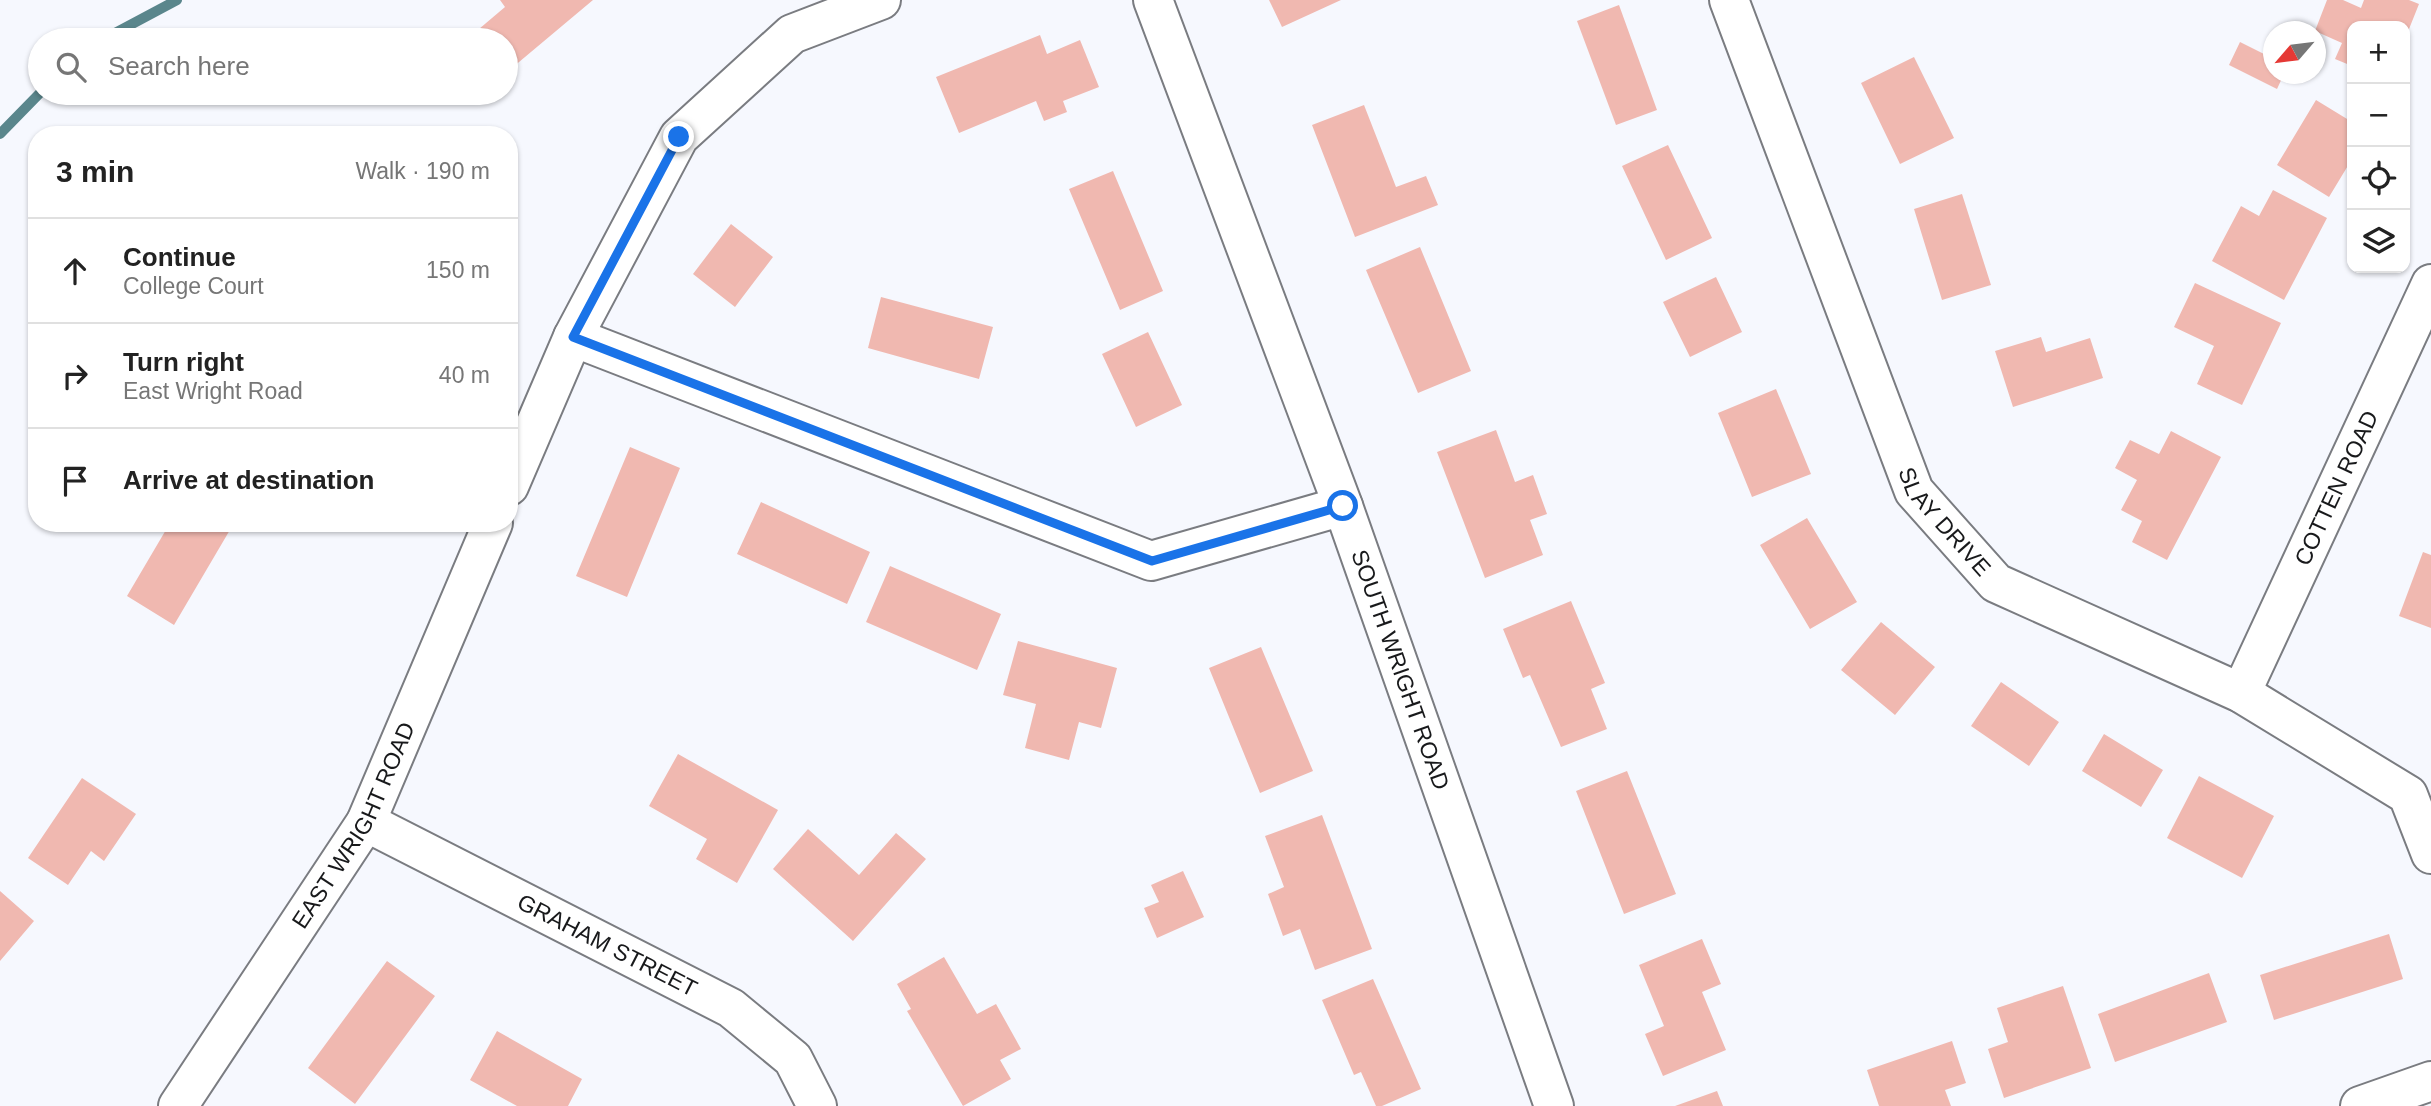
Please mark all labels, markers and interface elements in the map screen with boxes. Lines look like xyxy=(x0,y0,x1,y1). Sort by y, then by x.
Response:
north arrow xyxy=(2263,21,2326,84)
map controls xyxy=(2347,21,2410,273)
button: + xyxy=(2347,21,2410,84)
search box xyxy=(28,28,518,105)
icon: search xyxy=(52,48,90,86)
text: Search here xyxy=(108,51,250,81)
button: − xyxy=(2347,84,2410,147)
route end xyxy=(663,121,694,152)
button: locate xyxy=(2347,147,2410,210)
text: 3 min xyxy=(56,155,134,188)
text: Walk · 190 m xyxy=(355,158,490,184)
button: layers xyxy=(2347,210,2410,273)
text: Continue xyxy=(123,242,236,272)
icon: ahead xyxy=(56,252,94,290)
text: 150 m xyxy=(426,257,490,283)
text: College Court xyxy=(123,273,264,299)
text: Turn right xyxy=(123,347,244,377)
icon: right xyxy=(56,357,94,395)
text: 40 m xyxy=(439,362,490,388)
text: East Wright Road xyxy=(123,378,303,404)
street label: COTTEN ROAD xyxy=(2289,407,2383,569)
icon: arrive xyxy=(56,462,94,500)
street label: SLAY DRIVE xyxy=(1893,464,1996,581)
text: Arrive at destination xyxy=(123,465,374,495)
route start xyxy=(1327,490,1358,521)
street label: SOUTH WRIGHT ROAD xyxy=(1346,546,1455,793)
street label: EAST WRIGHT ROAD xyxy=(286,718,420,933)
street label: GRAHAM STREET xyxy=(513,888,702,1002)

